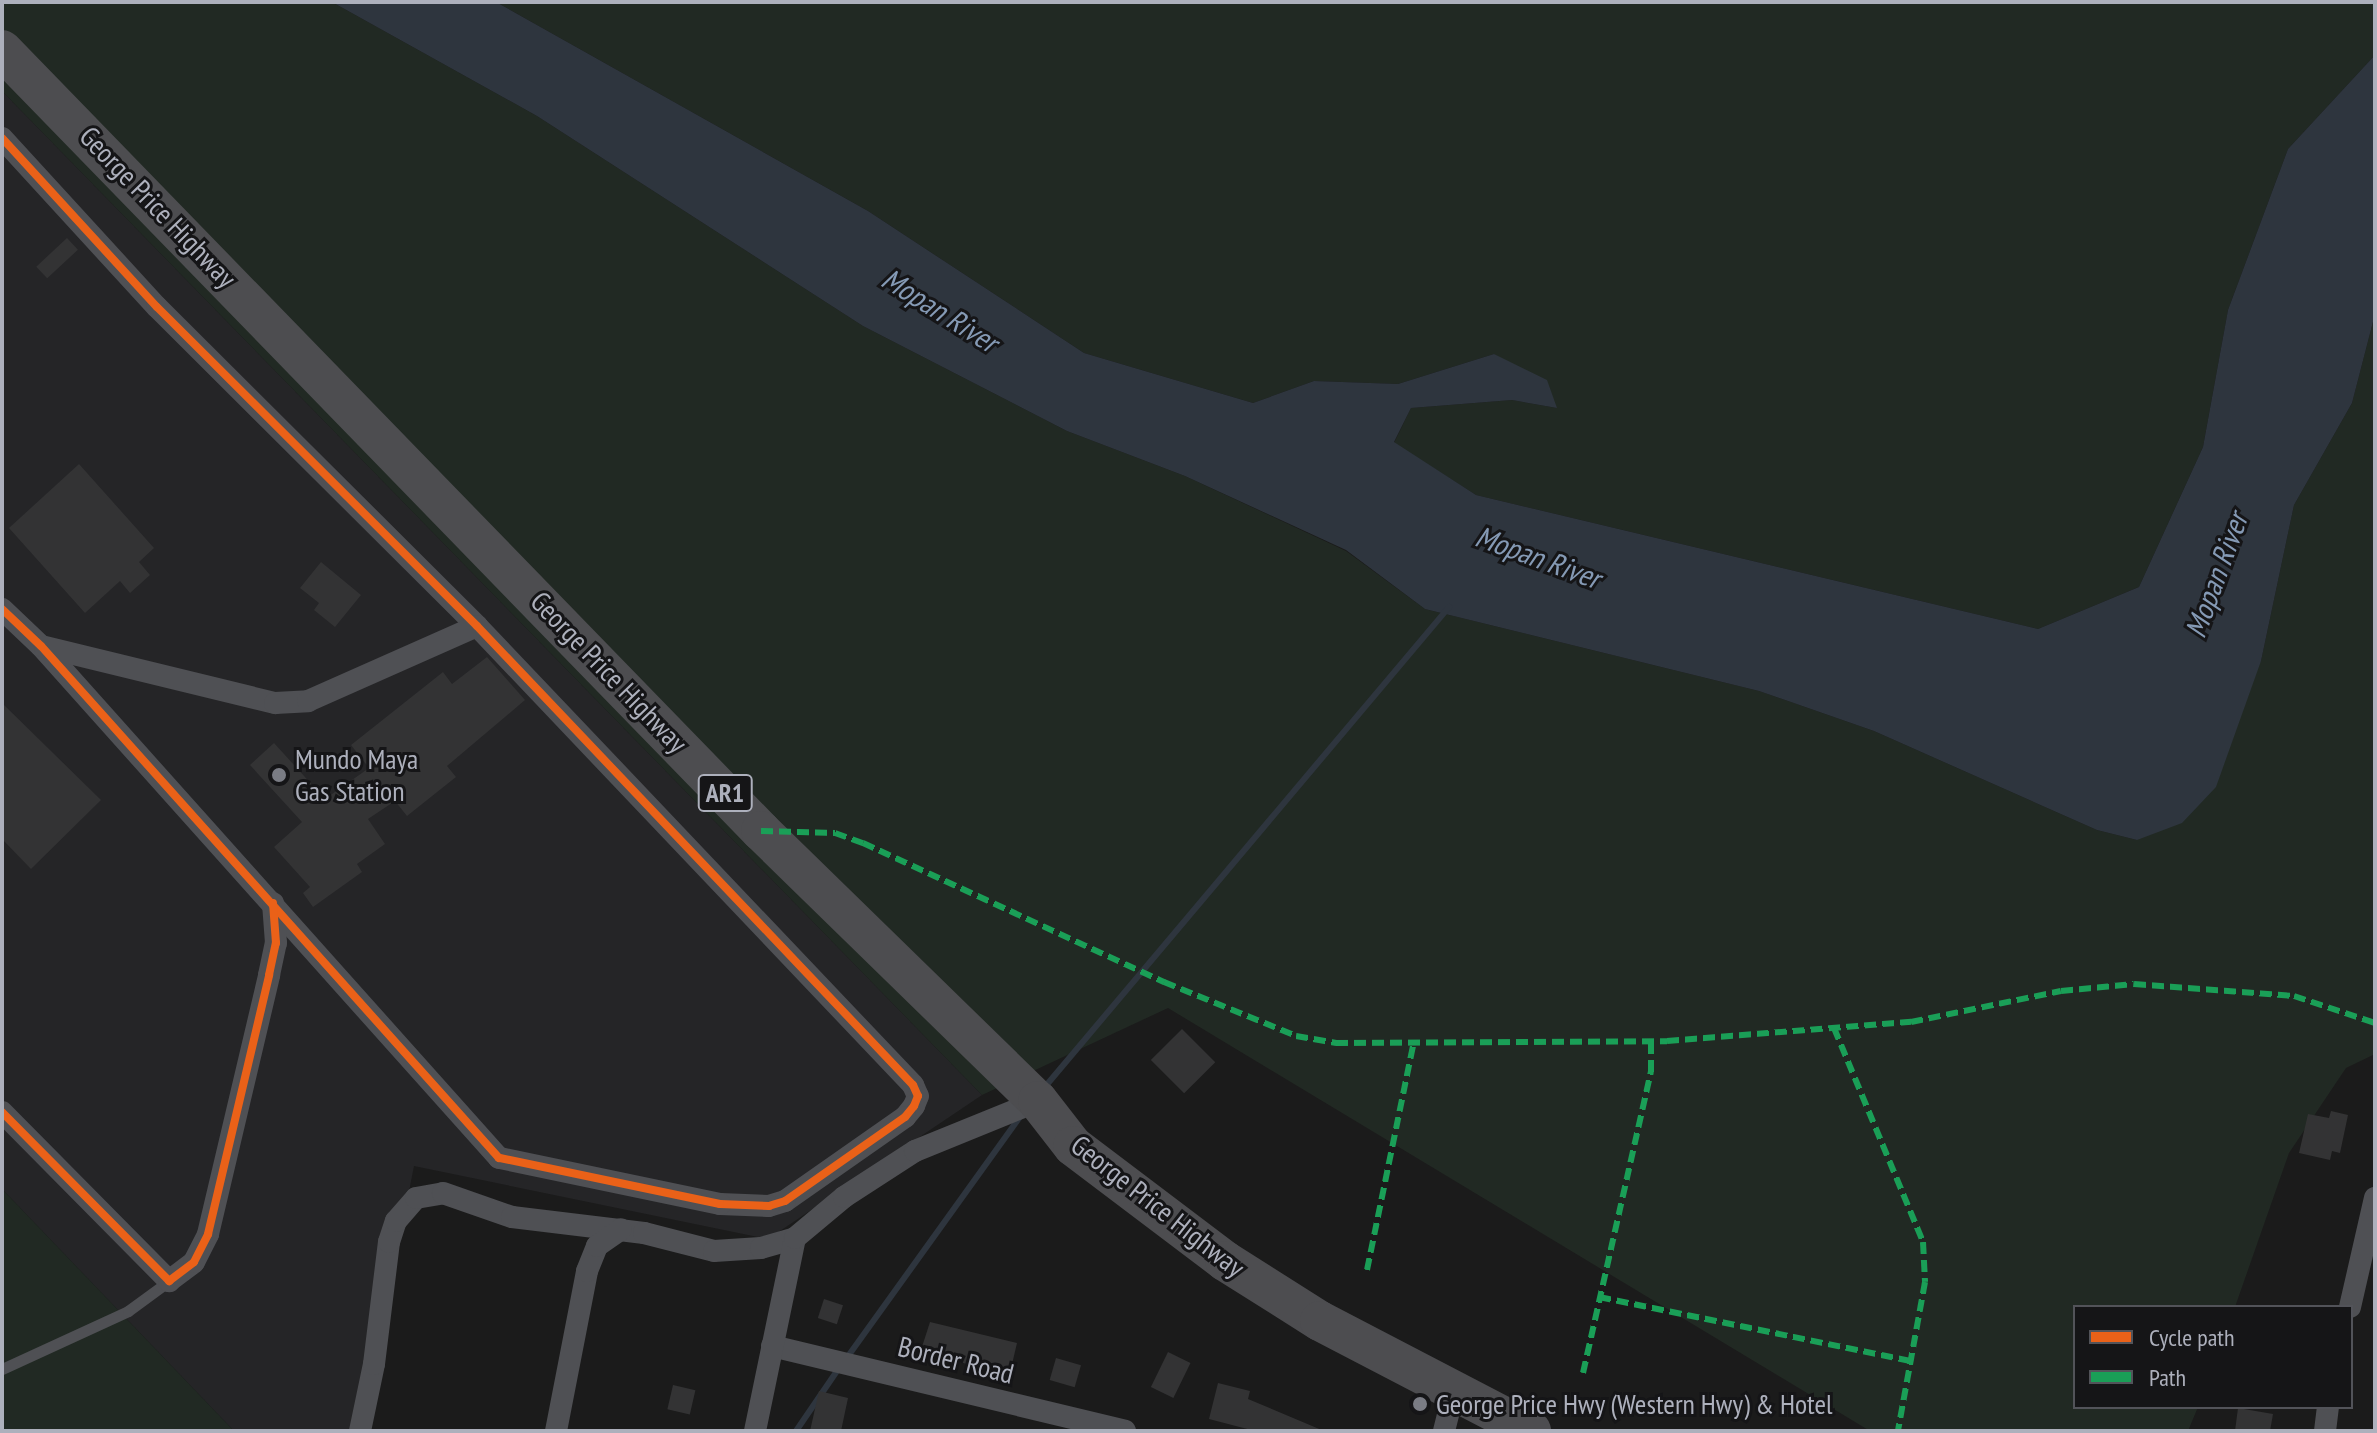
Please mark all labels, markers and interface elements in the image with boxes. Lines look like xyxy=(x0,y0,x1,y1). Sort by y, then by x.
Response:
street label: George Price Highway xyxy=(73,119,243,295)
water label: Mopan River xyxy=(875,260,1005,360)
water label: Mopan River xyxy=(2177,508,2255,642)
water label: Mopan River xyxy=(1471,518,1605,596)
street label: George Price Highway xyxy=(524,584,694,760)
place label: Mundo Maya Gas Station xyxy=(295,742,418,808)
marker: Mundo Maya Gas Station xyxy=(270,766,288,784)
road number: AR1 xyxy=(697,771,753,815)
street label: George Price Highway xyxy=(1065,1128,1251,1284)
legend xyxy=(2073,1305,2353,1409)
text: Cycle path xyxy=(2149,1322,2235,1353)
street label: Border Road xyxy=(895,1329,1017,1391)
text: Path xyxy=(2149,1362,2186,1393)
place label: George Price Hwy (Western Hwy) & Hotel xyxy=(1436,1387,1833,1421)
marker: George Price Hwy (Western Hwy) & Hotel xyxy=(1411,1395,1429,1413)

